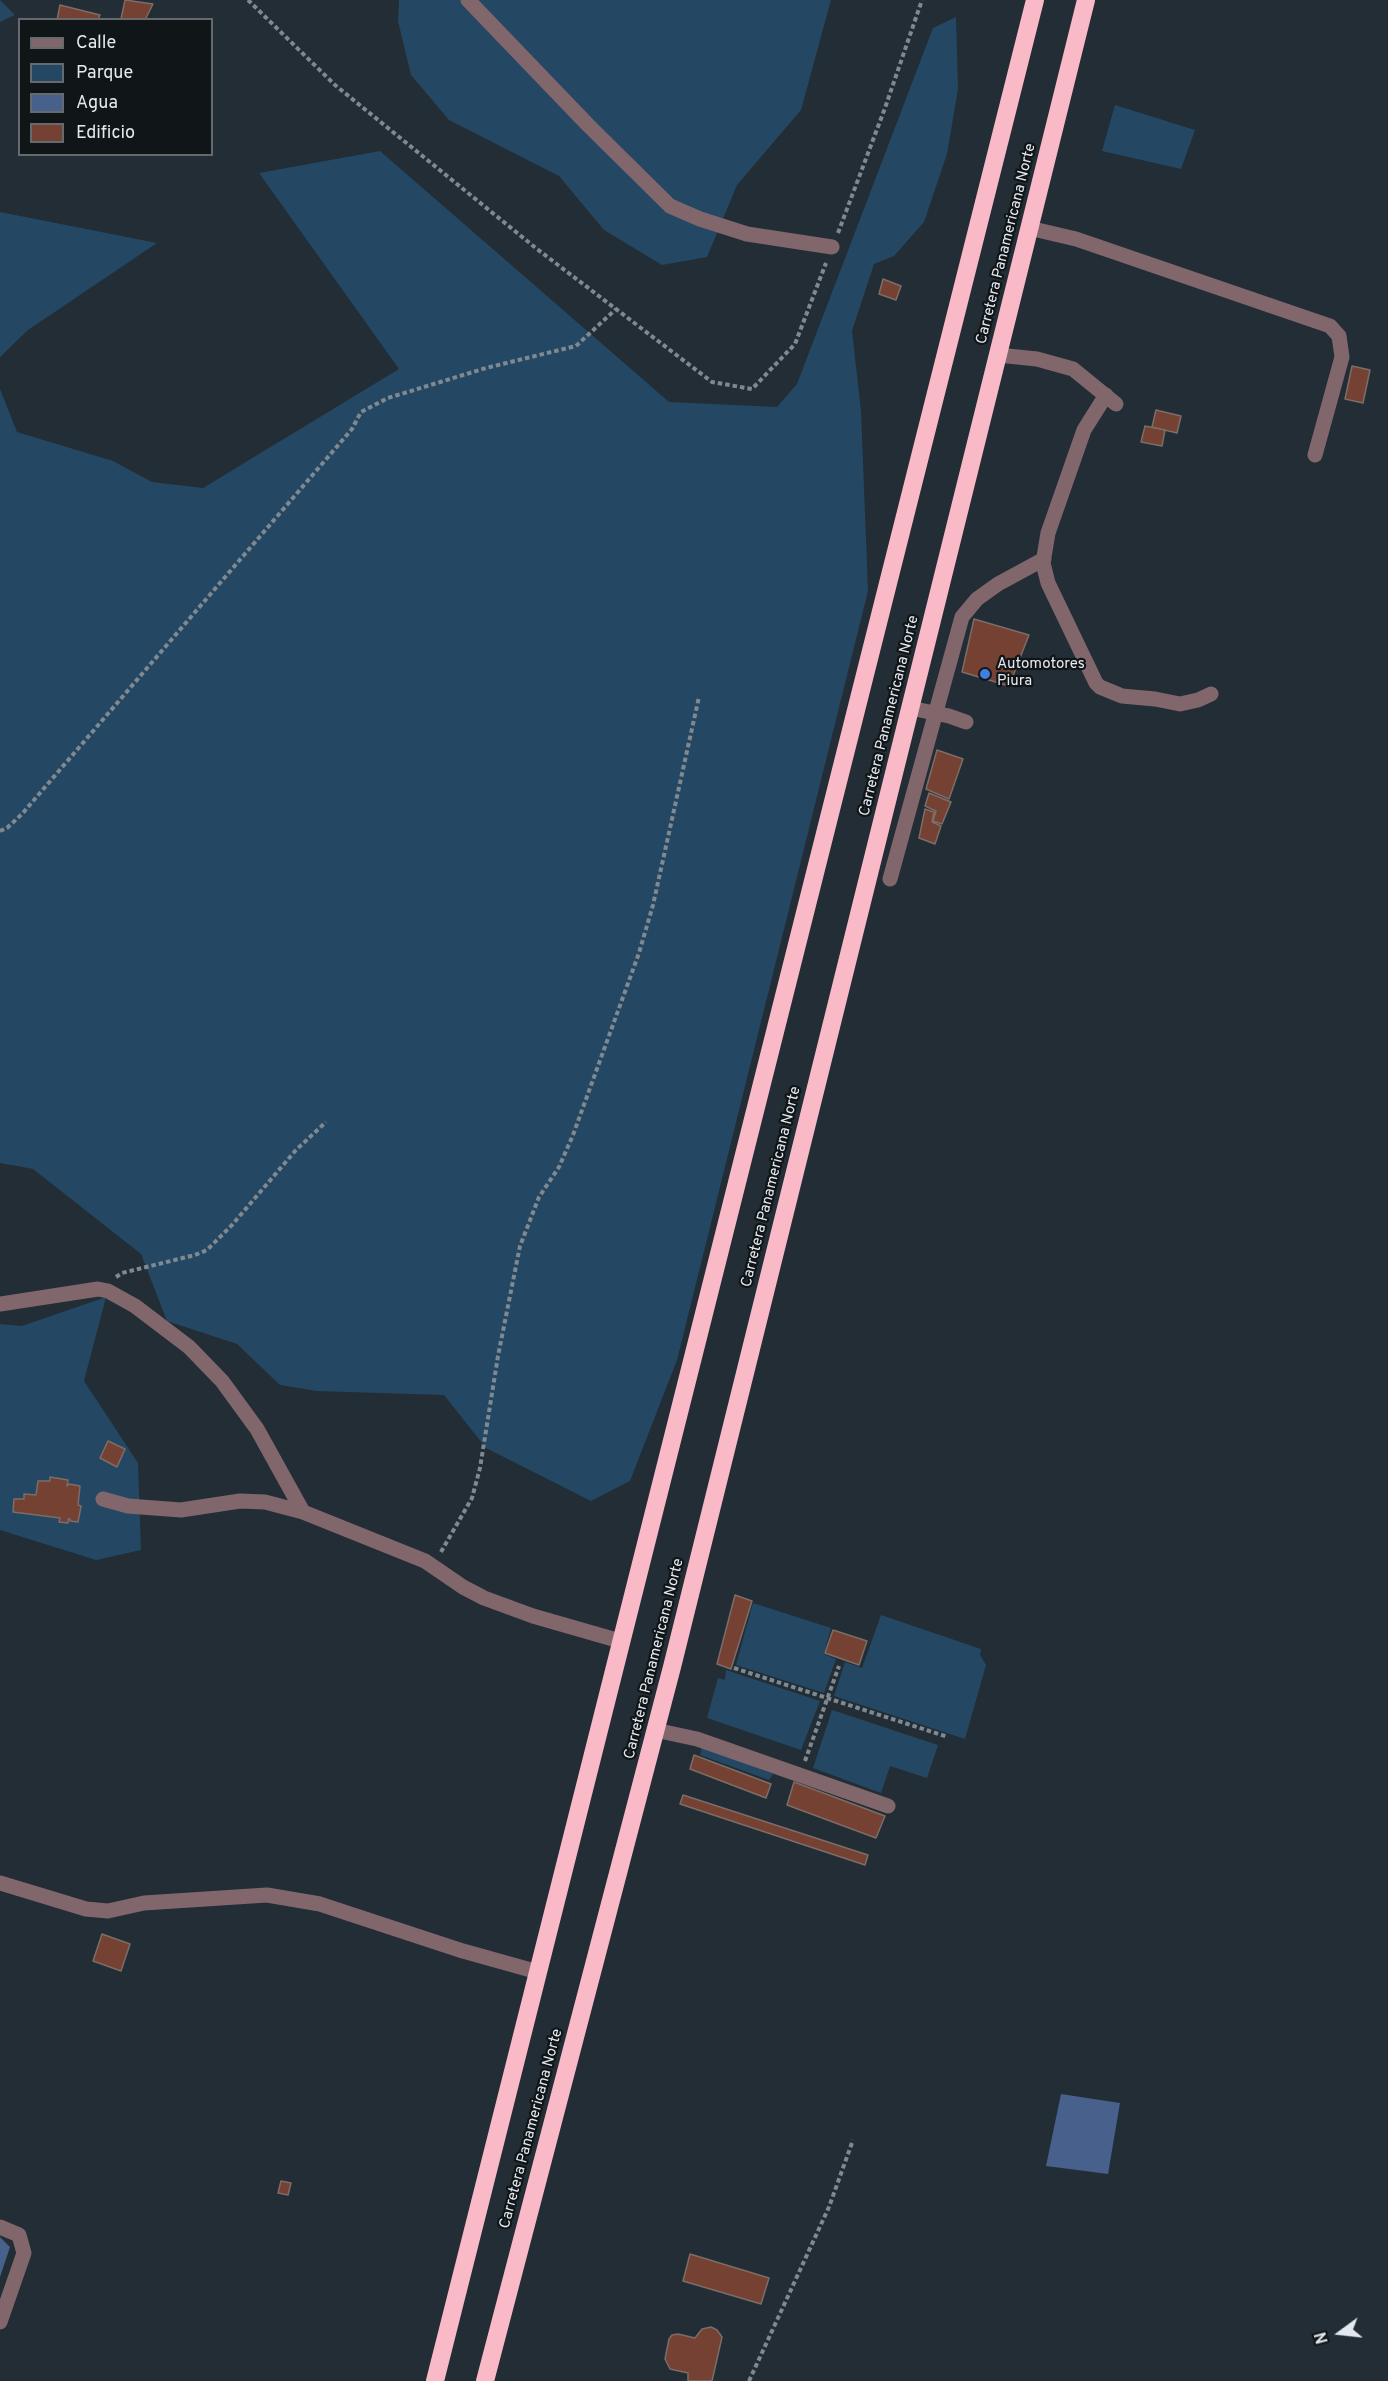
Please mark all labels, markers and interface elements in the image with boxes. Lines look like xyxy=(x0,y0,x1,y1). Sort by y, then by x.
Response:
legend xyxy=(18,18,213,156)
text: Calle xyxy=(76,32,116,55)
text: Parque xyxy=(76,62,133,85)
text: Agua xyxy=(76,92,118,115)
text: Edificio xyxy=(76,122,135,145)
street label: Carretera Panamericana Norte xyxy=(973,142,1041,346)
street label: Carretera Panamericana Norte xyxy=(856,614,924,818)
place label: Automotores Piura xyxy=(997,656,1085,691)
marker: Automotores Piura xyxy=(978,667,992,681)
street label: Carretera Panamericana Norte xyxy=(738,1085,806,1289)
street label: Carretera Panamericana Norte xyxy=(621,1557,689,1761)
street label: Carretera Panamericana Norte xyxy=(497,2027,567,2231)
north arrow xyxy=(1310,2303,1370,2363)
text: N xyxy=(1311,2330,1334,2346)

